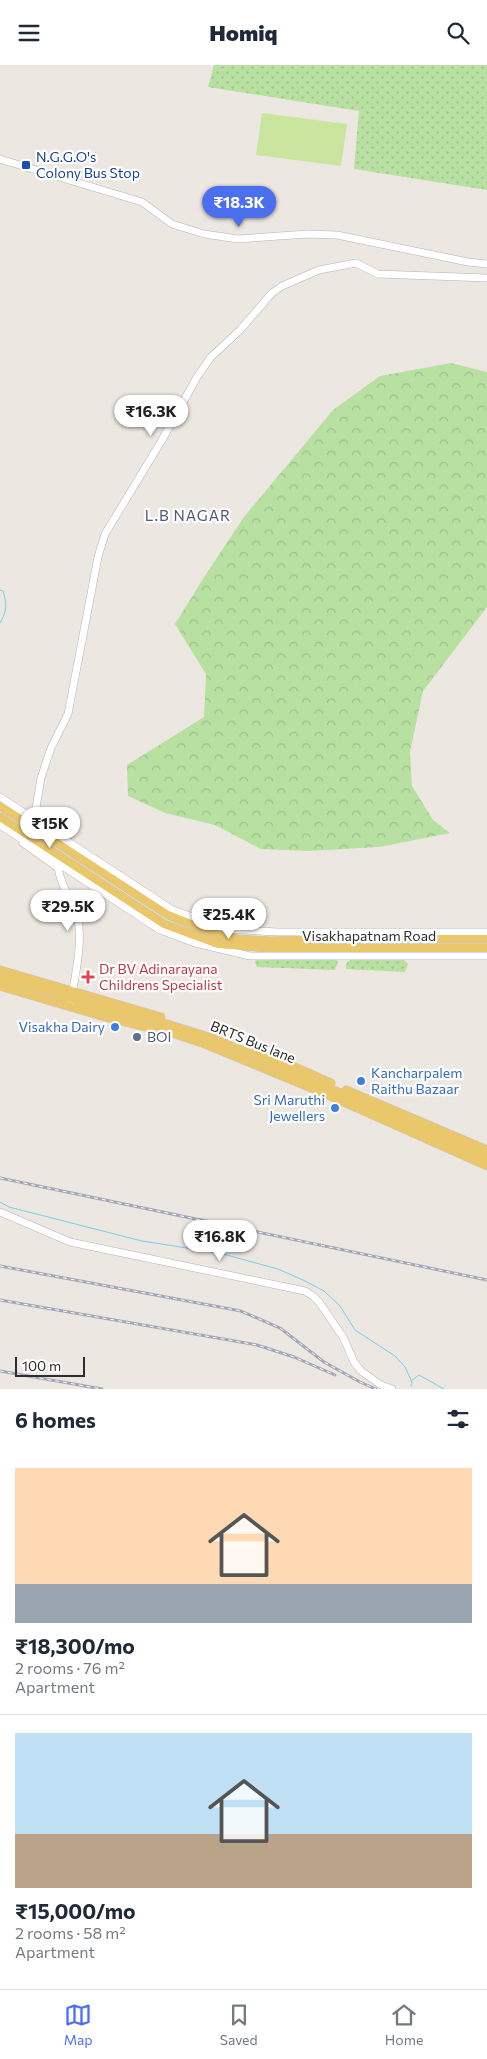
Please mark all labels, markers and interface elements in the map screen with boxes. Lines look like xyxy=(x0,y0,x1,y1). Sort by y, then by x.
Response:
icon: menu xyxy=(15,19,43,47)
text: Homiq xyxy=(209,19,278,46)
icon: search xyxy=(444,19,472,47)
place label: N.G.G.O's Colony Bus Stop xyxy=(36,148,140,181)
marker: N.G.G.O's Colony Bus Stop xyxy=(20,159,32,171)
pin: ₹18.3K xyxy=(198,185,280,228)
text: ₹18.3K xyxy=(213,192,265,211)
pin: ₹16.3K xyxy=(110,395,192,437)
text: ₹16.3K xyxy=(125,401,177,420)
district label: L.B NAGAR xyxy=(145,506,231,524)
pin: ₹15K xyxy=(20,807,80,849)
text: ₹15K xyxy=(31,813,69,832)
pin: ₹29.5K xyxy=(27,889,109,932)
text: ₹29.5K xyxy=(41,896,95,915)
pin: ₹25.4K xyxy=(188,897,270,940)
text: ₹25.4K xyxy=(202,904,256,923)
street label: Visakhapatnam Road xyxy=(302,927,436,944)
place label: Dr BV Adinarayana Childrens Specialist xyxy=(99,960,223,993)
marker: Dr BV Adinarayana Childrens Specialist xyxy=(81,970,95,984)
street label: BRTS Bus lane xyxy=(208,1017,298,1066)
place label: Visakha Dairy xyxy=(18,1018,105,1035)
marker: Visakha Dairy xyxy=(109,1021,121,1033)
place label: BOI xyxy=(147,1028,171,1045)
marker: BOI xyxy=(131,1031,143,1043)
place label: Kancharpalem Raithu Bazaar xyxy=(371,1064,462,1097)
marker: Kancharpalem Raithu Bazaar xyxy=(355,1075,367,1087)
place label: Sri Maruthi Jewellers xyxy=(254,1091,325,1124)
marker: Sri Maruthi Jewellers xyxy=(329,1102,341,1114)
pin: ₹16.8K xyxy=(179,1219,261,1262)
text: ₹16.8K xyxy=(194,1226,246,1245)
scale bar xyxy=(15,1354,85,1377)
text: 100 m xyxy=(22,1357,61,1374)
icon: filters xyxy=(444,1405,472,1433)
text: 6 homes xyxy=(15,1407,96,1432)
icon: home xyxy=(199,1500,289,1590)
text: ₹18,300/mo xyxy=(15,1633,135,1658)
text: 2 rooms · 76 m² xyxy=(15,1658,125,1677)
text: Apartment xyxy=(15,1677,95,1696)
icon: home xyxy=(199,1766,289,1856)
text: ₹15,000/mo xyxy=(15,1898,136,1923)
text: 2 rooms · 58 m² xyxy=(15,1923,126,1942)
text: Apartment xyxy=(15,1942,95,1961)
tab: Map xyxy=(64,2001,93,2048)
tab: Saved xyxy=(220,2001,258,2048)
tab: Home xyxy=(385,2001,423,2048)

